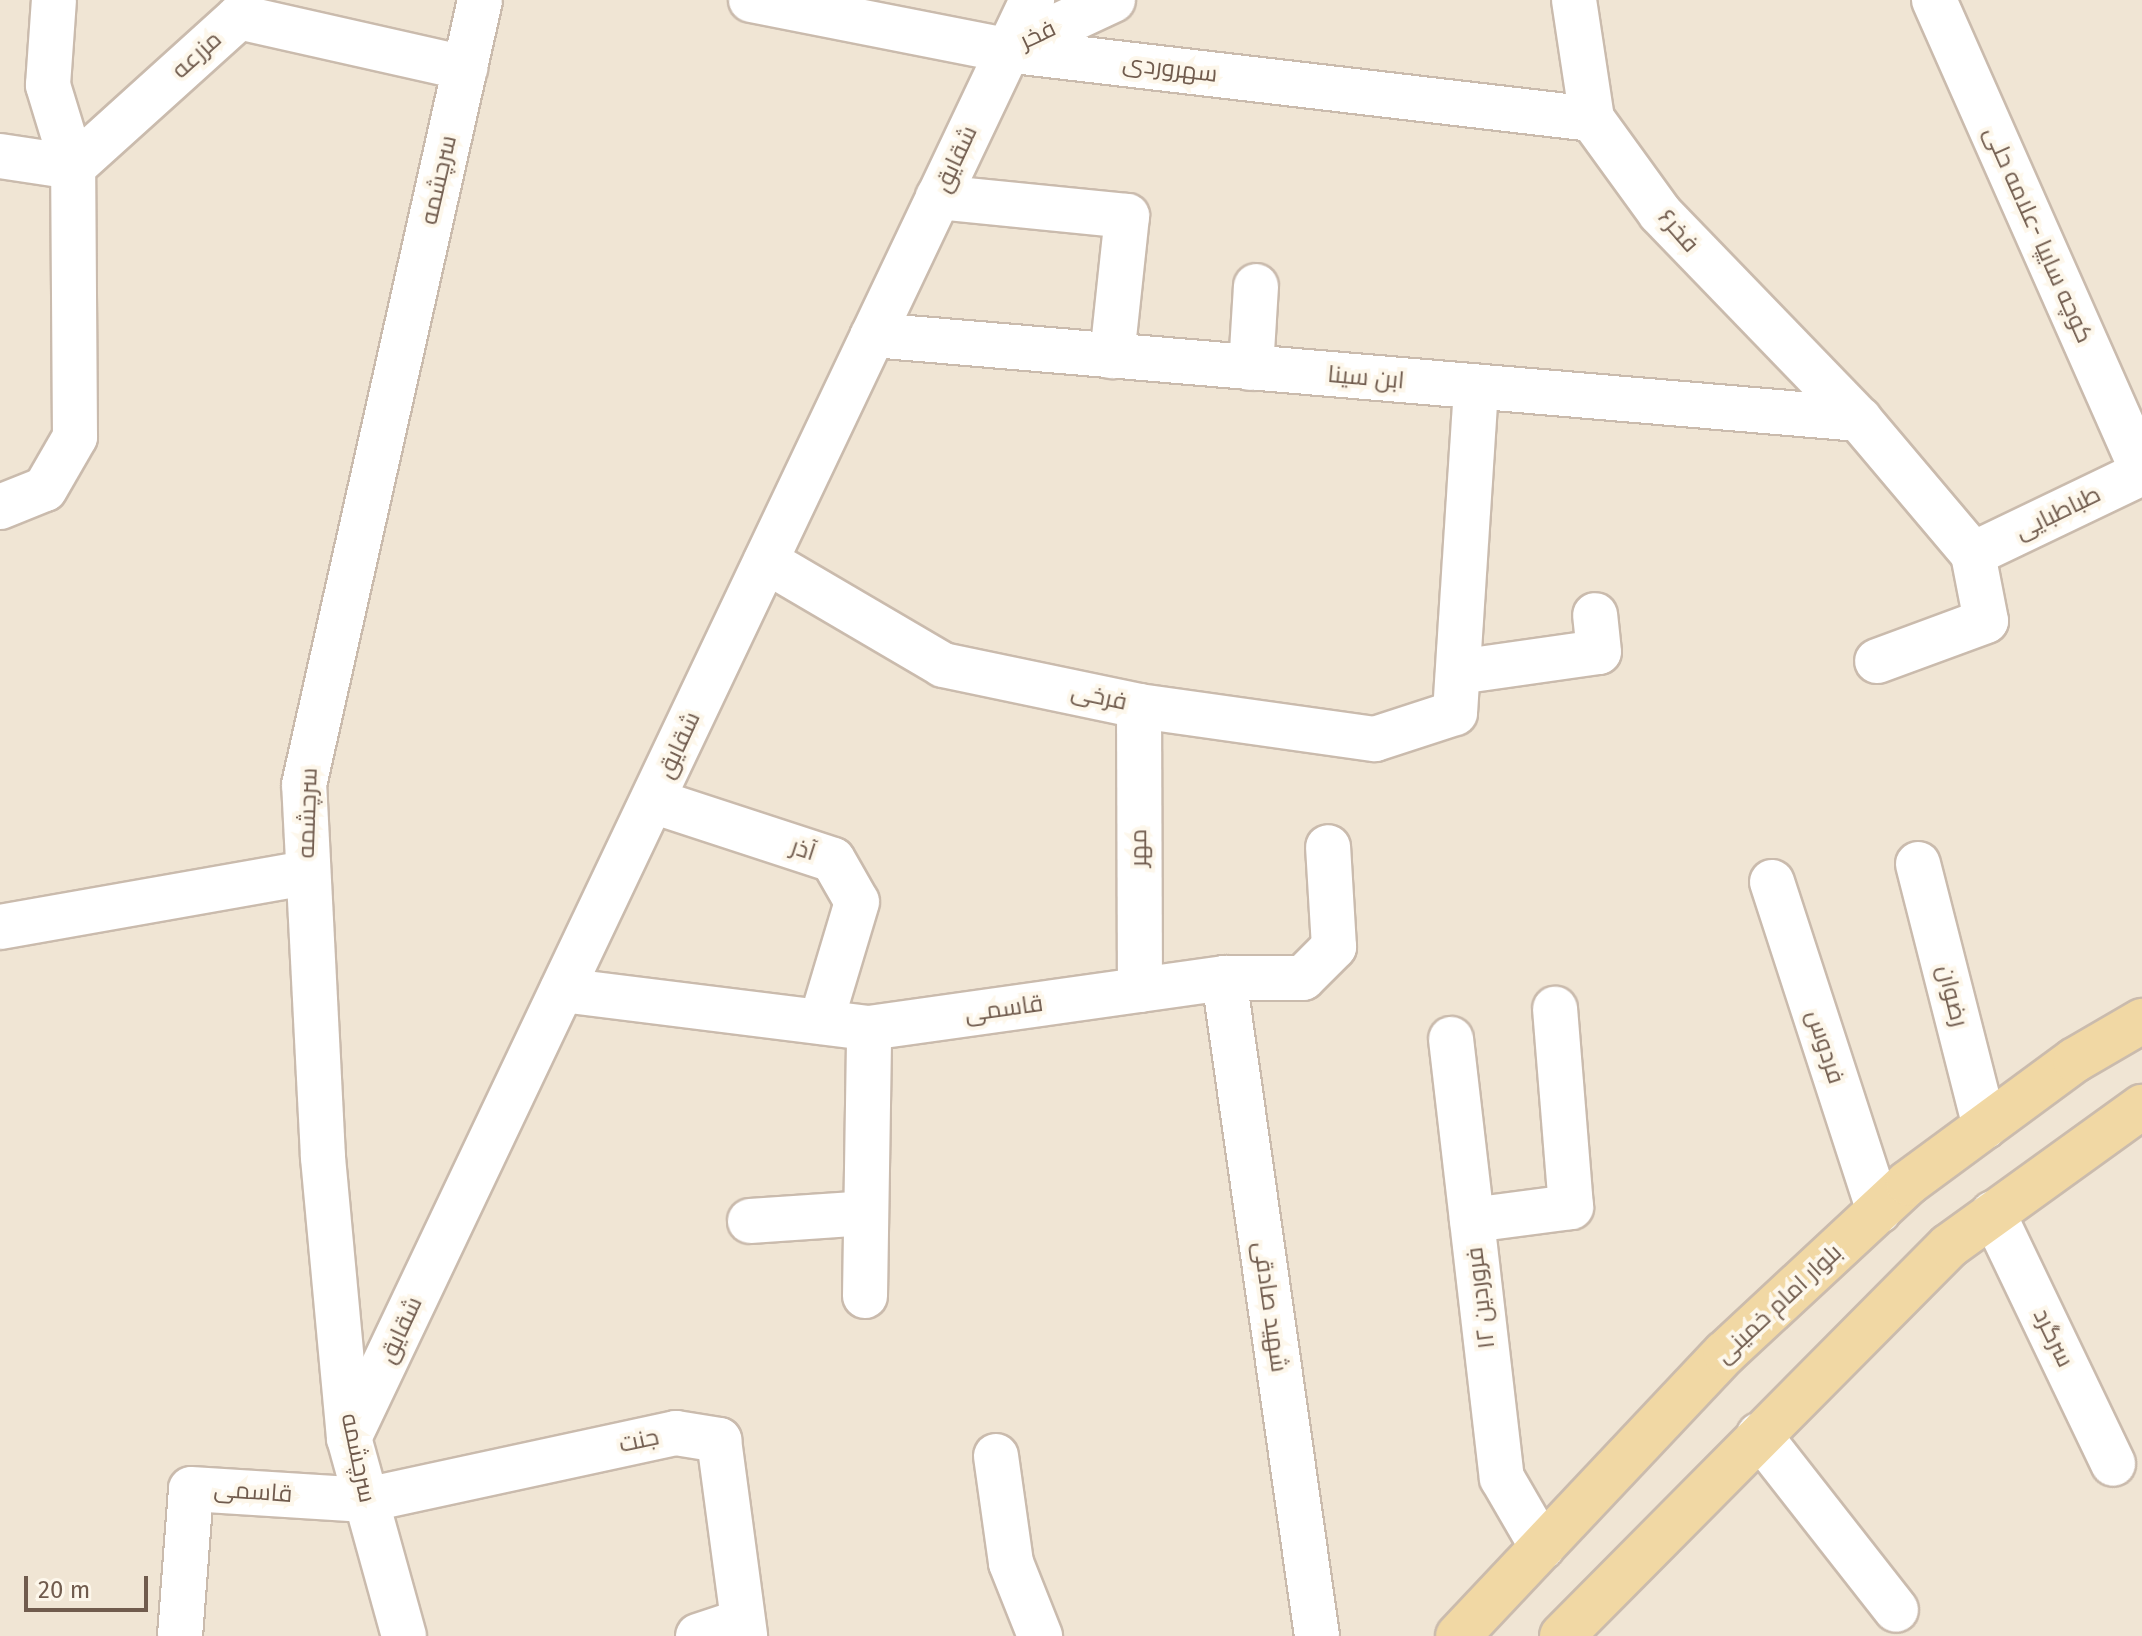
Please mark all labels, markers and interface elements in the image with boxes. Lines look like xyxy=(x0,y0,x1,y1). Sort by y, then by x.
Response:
street label: فخر xyxy=(1015,14,1061,56)
street label: مزرعه xyxy=(166,25,228,85)
street label: سهروردی xyxy=(1121,49,1219,89)
street label: شقایق xyxy=(928,121,984,197)
street label: کوچه سایپا -علامه حلی xyxy=(1977,122,2099,348)
street label: سرچشمه xyxy=(415,133,463,227)
street label: فخر۶ xyxy=(1651,204,1705,258)
street label: ابن سینا xyxy=(1326,360,1406,396)
street label: طباطبایی xyxy=(2011,480,2105,546)
street label: فرخی xyxy=(1068,677,1130,717)
street label: شقایق xyxy=(651,707,707,783)
street label: سرچشمه xyxy=(292,767,324,859)
street label: مهر xyxy=(1125,829,1153,867)
street label: آذر xyxy=(787,833,819,867)
street label: رضوان xyxy=(1930,962,1974,1030)
street label: قاسمی xyxy=(963,989,1045,1029)
street label: فردوس xyxy=(1800,1007,1850,1087)
street label: بلوار امام خمینی xyxy=(1710,1238,1848,1370)
street label: شهید صادقی xyxy=(1247,1240,1293,1374)
street label: ۱۲ فروردین xyxy=(1460,1245,1502,1351)
street label: شقایق xyxy=(373,1292,429,1368)
street label: سرگرد xyxy=(2027,1304,2079,1372)
street label: سرچشمه xyxy=(334,1411,382,1505)
street label: جنت xyxy=(616,1423,662,1459)
street label: قاسمی xyxy=(213,1475,293,1509)
scale bar xyxy=(28,1560,152,1610)
text: 20 m xyxy=(38,1576,90,1604)

